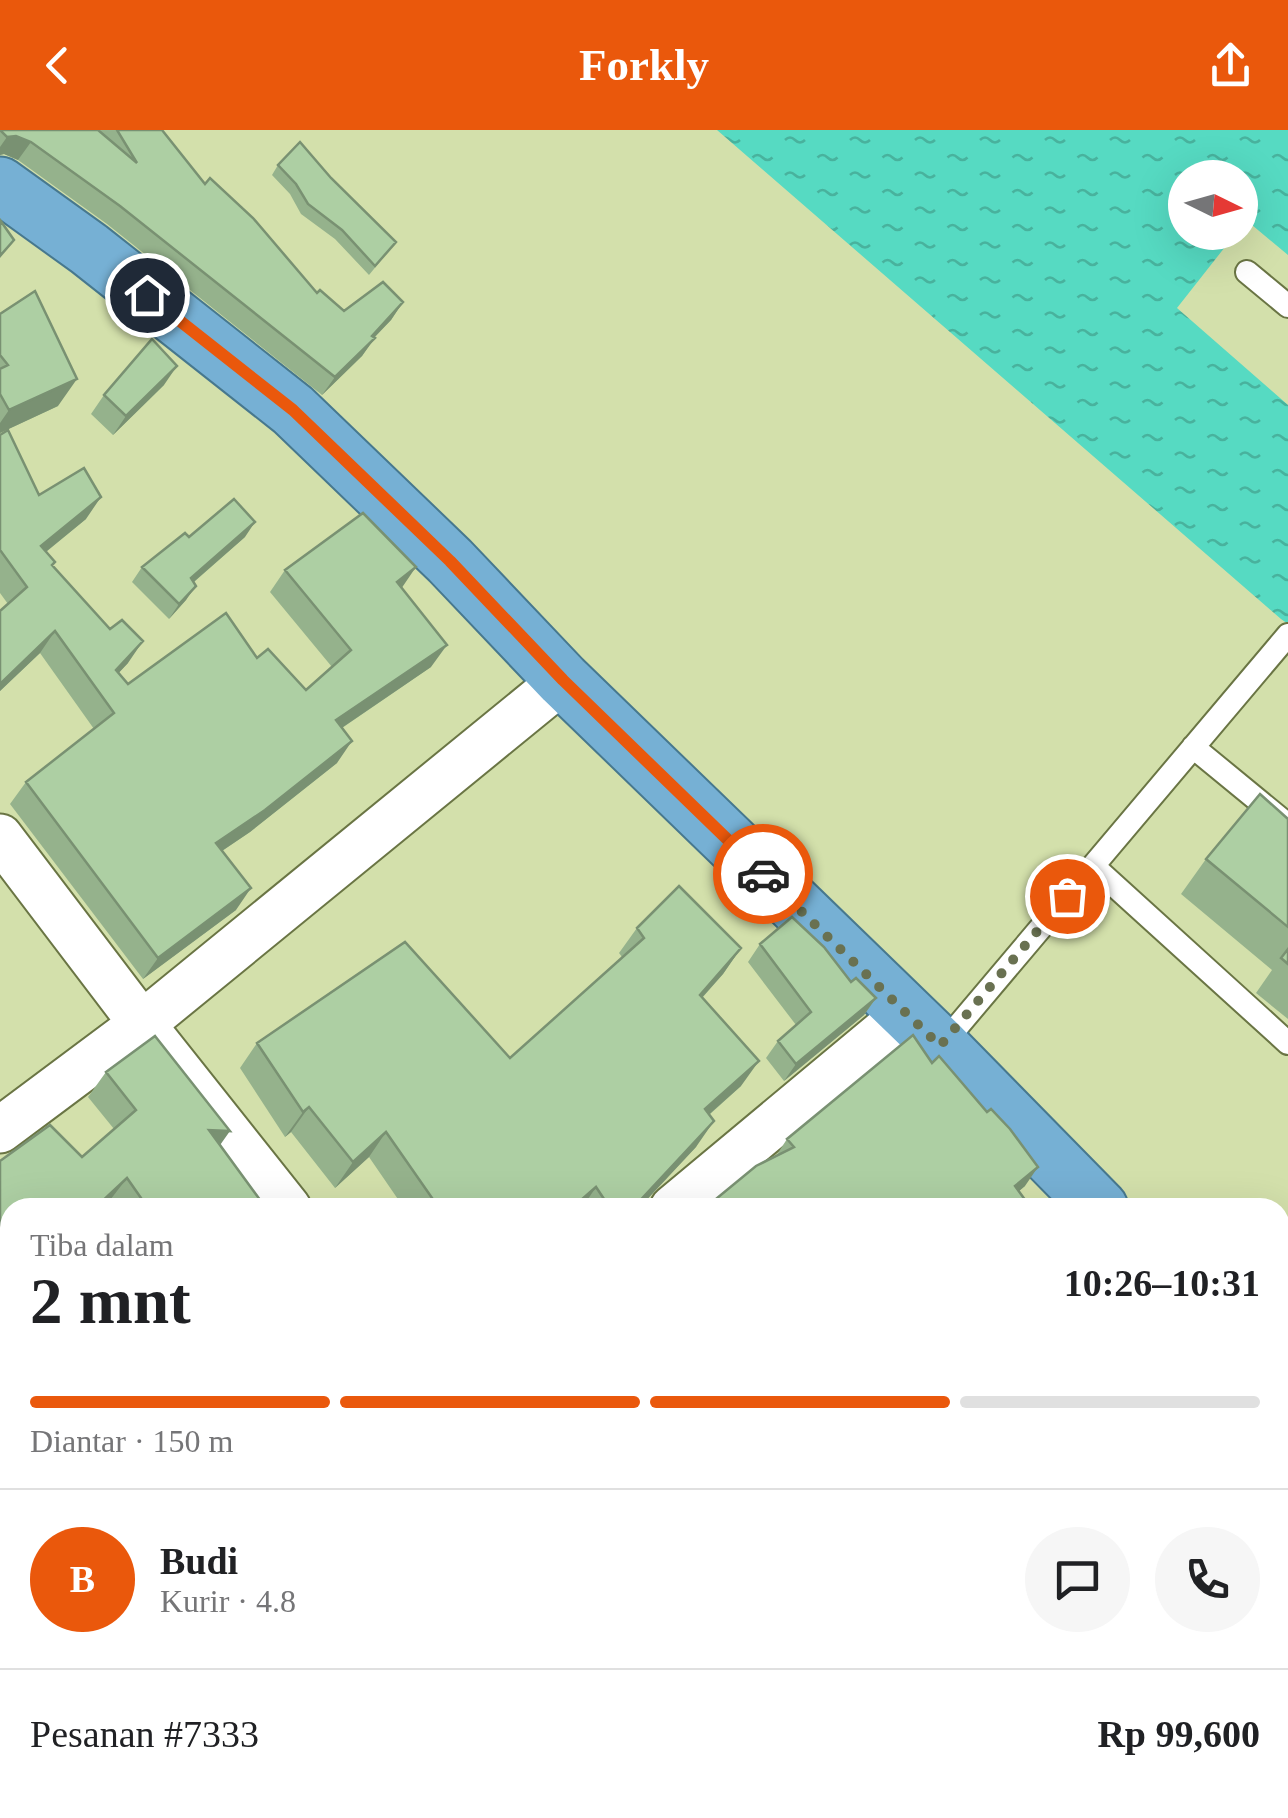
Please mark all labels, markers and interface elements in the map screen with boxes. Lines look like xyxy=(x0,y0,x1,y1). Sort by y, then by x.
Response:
icon: back xyxy=(30,38,85,93)
icon: share xyxy=(1203,38,1258,93)
text: Forkly xyxy=(579,40,709,90)
north arrow xyxy=(1168,160,1258,250)
map controls xyxy=(1168,160,1258,250)
pin xyxy=(105,253,190,338)
icon: home xyxy=(120,268,175,323)
courier xyxy=(713,824,813,924)
icon: car xyxy=(736,847,791,902)
pin xyxy=(1025,854,1110,939)
icon: bag xyxy=(1040,869,1095,924)
text: Tiba dalam xyxy=(30,1227,174,1263)
text: 10:26–10:31 xyxy=(1064,1262,1260,1304)
text: 2 mnt xyxy=(30,1265,191,1337)
text: Diantar · 150 m xyxy=(30,1423,234,1459)
button: chat xyxy=(1025,1527,1130,1632)
button: phone xyxy=(1155,1527,1260,1632)
text: Budi xyxy=(160,1540,238,1582)
text: B xyxy=(70,1558,95,1600)
text: Kurir · 4.8 xyxy=(160,1583,296,1619)
text: Pesanan #7333 xyxy=(30,1713,259,1755)
text: Rp 99,600 xyxy=(1097,1713,1260,1755)

